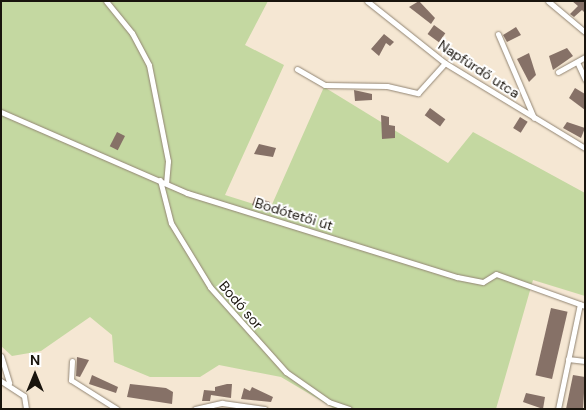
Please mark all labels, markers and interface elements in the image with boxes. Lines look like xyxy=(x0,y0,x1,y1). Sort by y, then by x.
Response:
street label: Napfürdő utca xyxy=(435,36,523,102)
street label: Bodótetői út xyxy=(253,194,335,234)
street label: Bodó sor xyxy=(216,278,266,332)
north arrow xyxy=(10,350,60,400)
text: N xyxy=(30,351,40,369)

